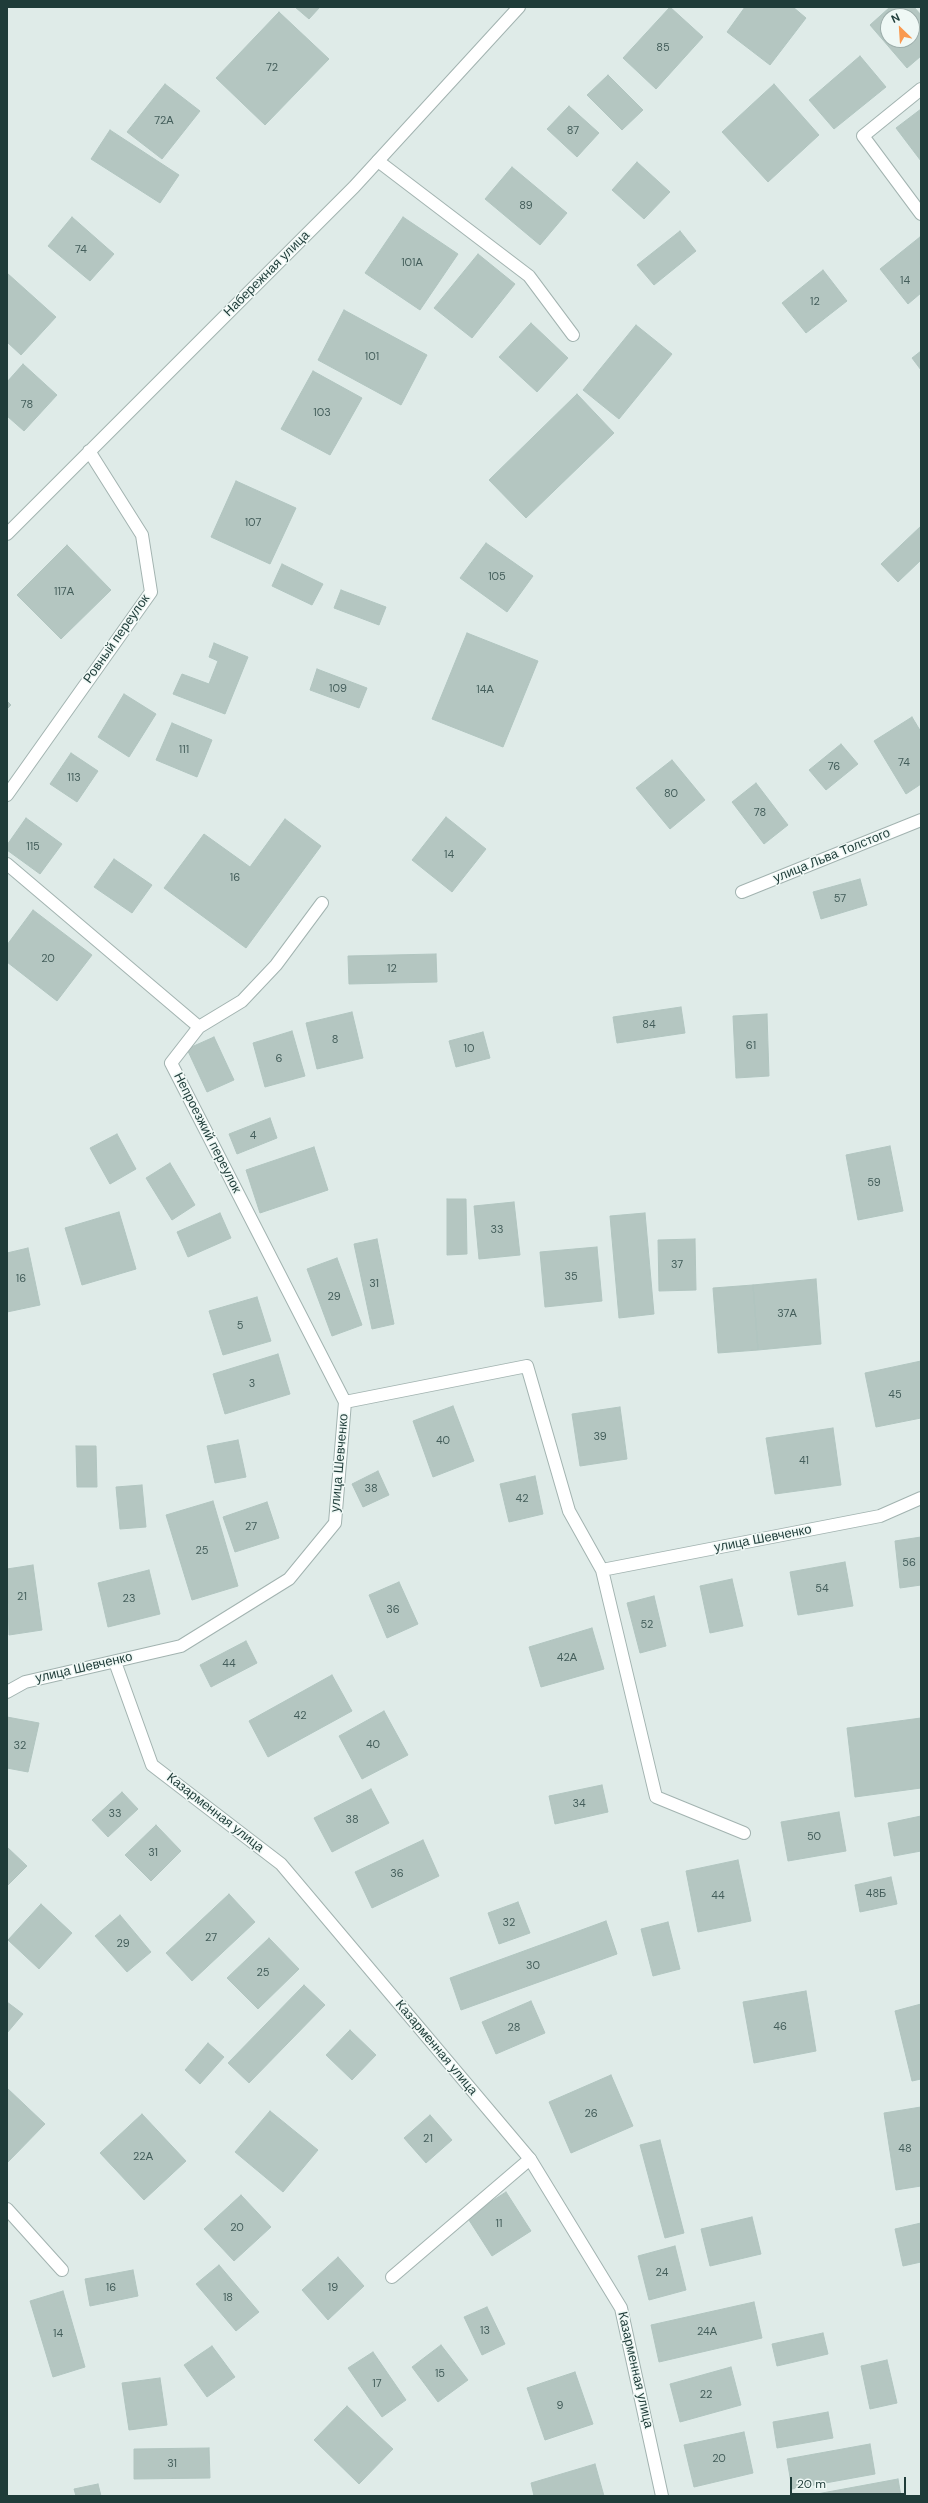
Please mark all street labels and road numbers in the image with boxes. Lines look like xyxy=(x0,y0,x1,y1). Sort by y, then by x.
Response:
street label: Набережная улица xyxy=(221,228,313,320)
street label: Ровный переулок xyxy=(81,592,153,686)
street label: улица Льва Толстого xyxy=(771,825,893,887)
street label: Непроезжий переулок xyxy=(170,1070,244,1196)
street label: улица Шевченко xyxy=(328,1413,352,1513)
street label: улица Шевченко xyxy=(713,1522,813,1556)
street label: улица Шевченко xyxy=(34,1649,134,1687)
street label: Казарменная улица xyxy=(163,1770,267,1856)
street label: Казарменная улица xyxy=(392,1997,480,2099)
street label: Казарменная улица xyxy=(614,2310,656,2430)

